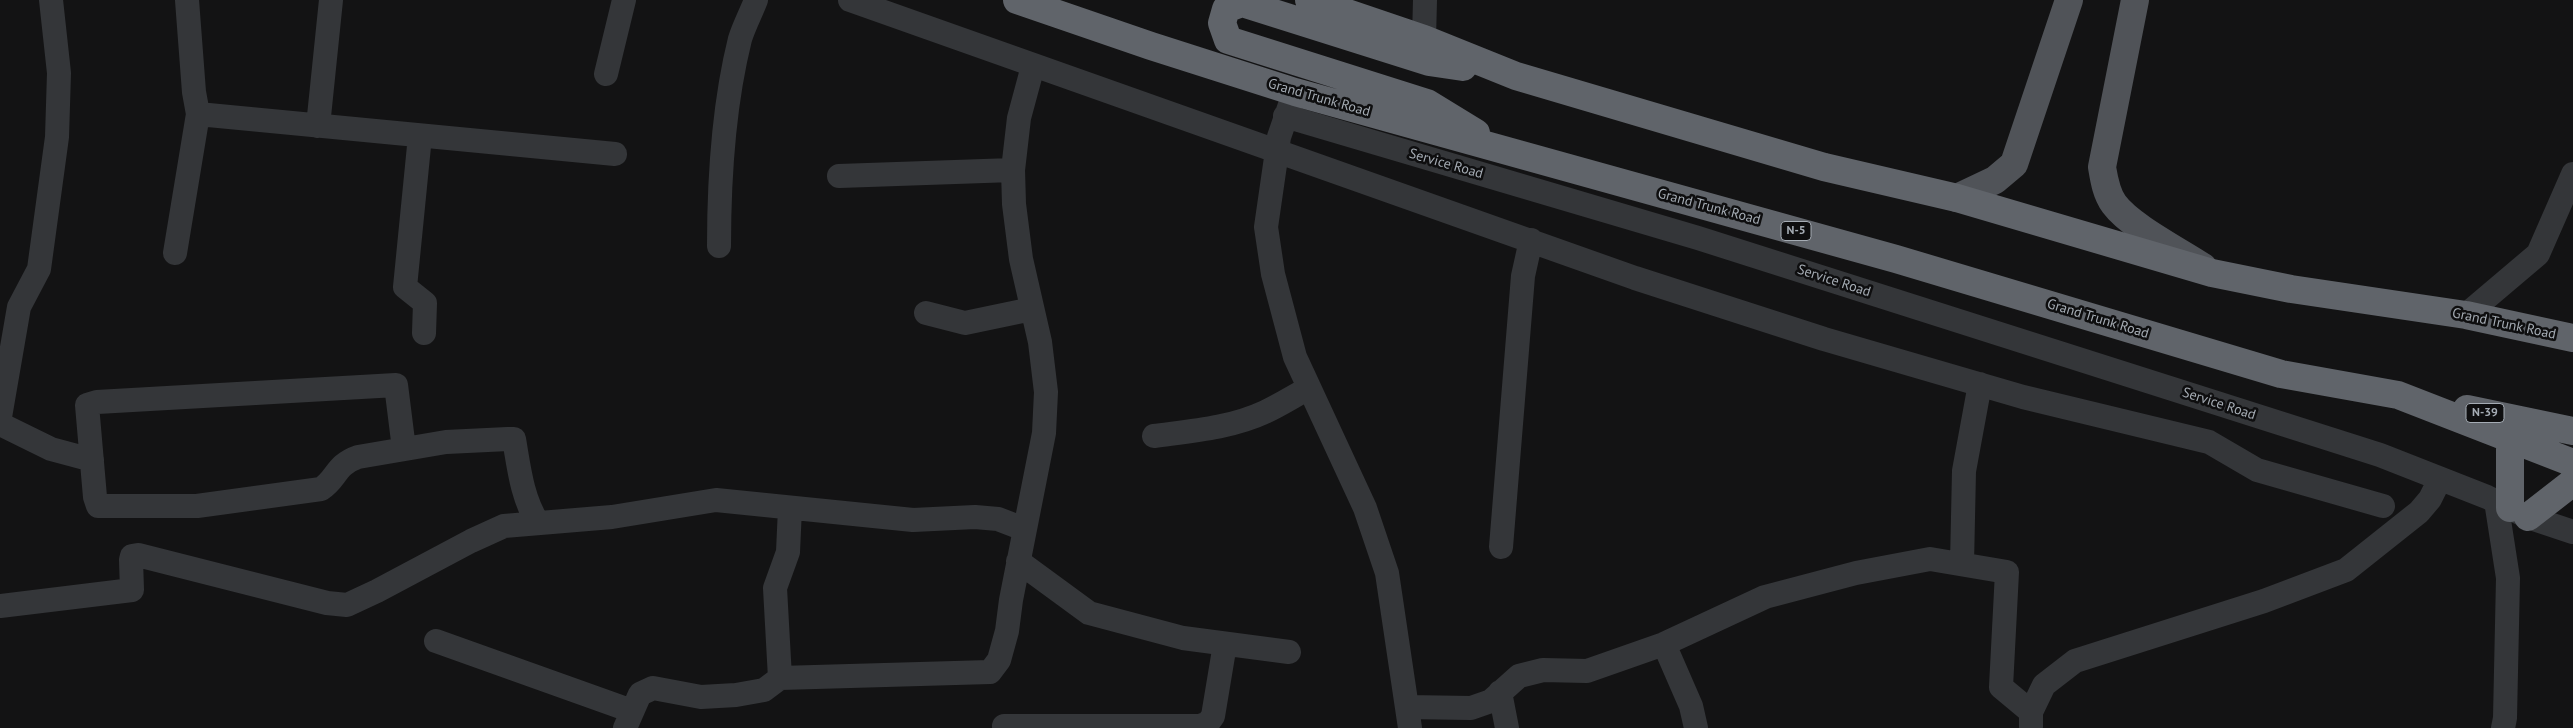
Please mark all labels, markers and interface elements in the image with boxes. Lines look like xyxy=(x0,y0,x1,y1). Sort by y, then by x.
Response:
street label: Grand Trunk Road xyxy=(1266,75,1372,121)
street label: Service Road xyxy=(1407,145,1485,183)
street label: Grand Trunk Road xyxy=(1656,185,1762,229)
road number: N-5 xyxy=(1781,222,1811,240)
street label: Service Road xyxy=(1795,261,1873,301)
street label: Grand Trunk Road xyxy=(2045,296,2151,342)
street label: Grand Trunk Road xyxy=(2451,305,2557,343)
street label: Service Road xyxy=(2180,384,2258,424)
road number: N-39 xyxy=(2466,403,2504,422)

